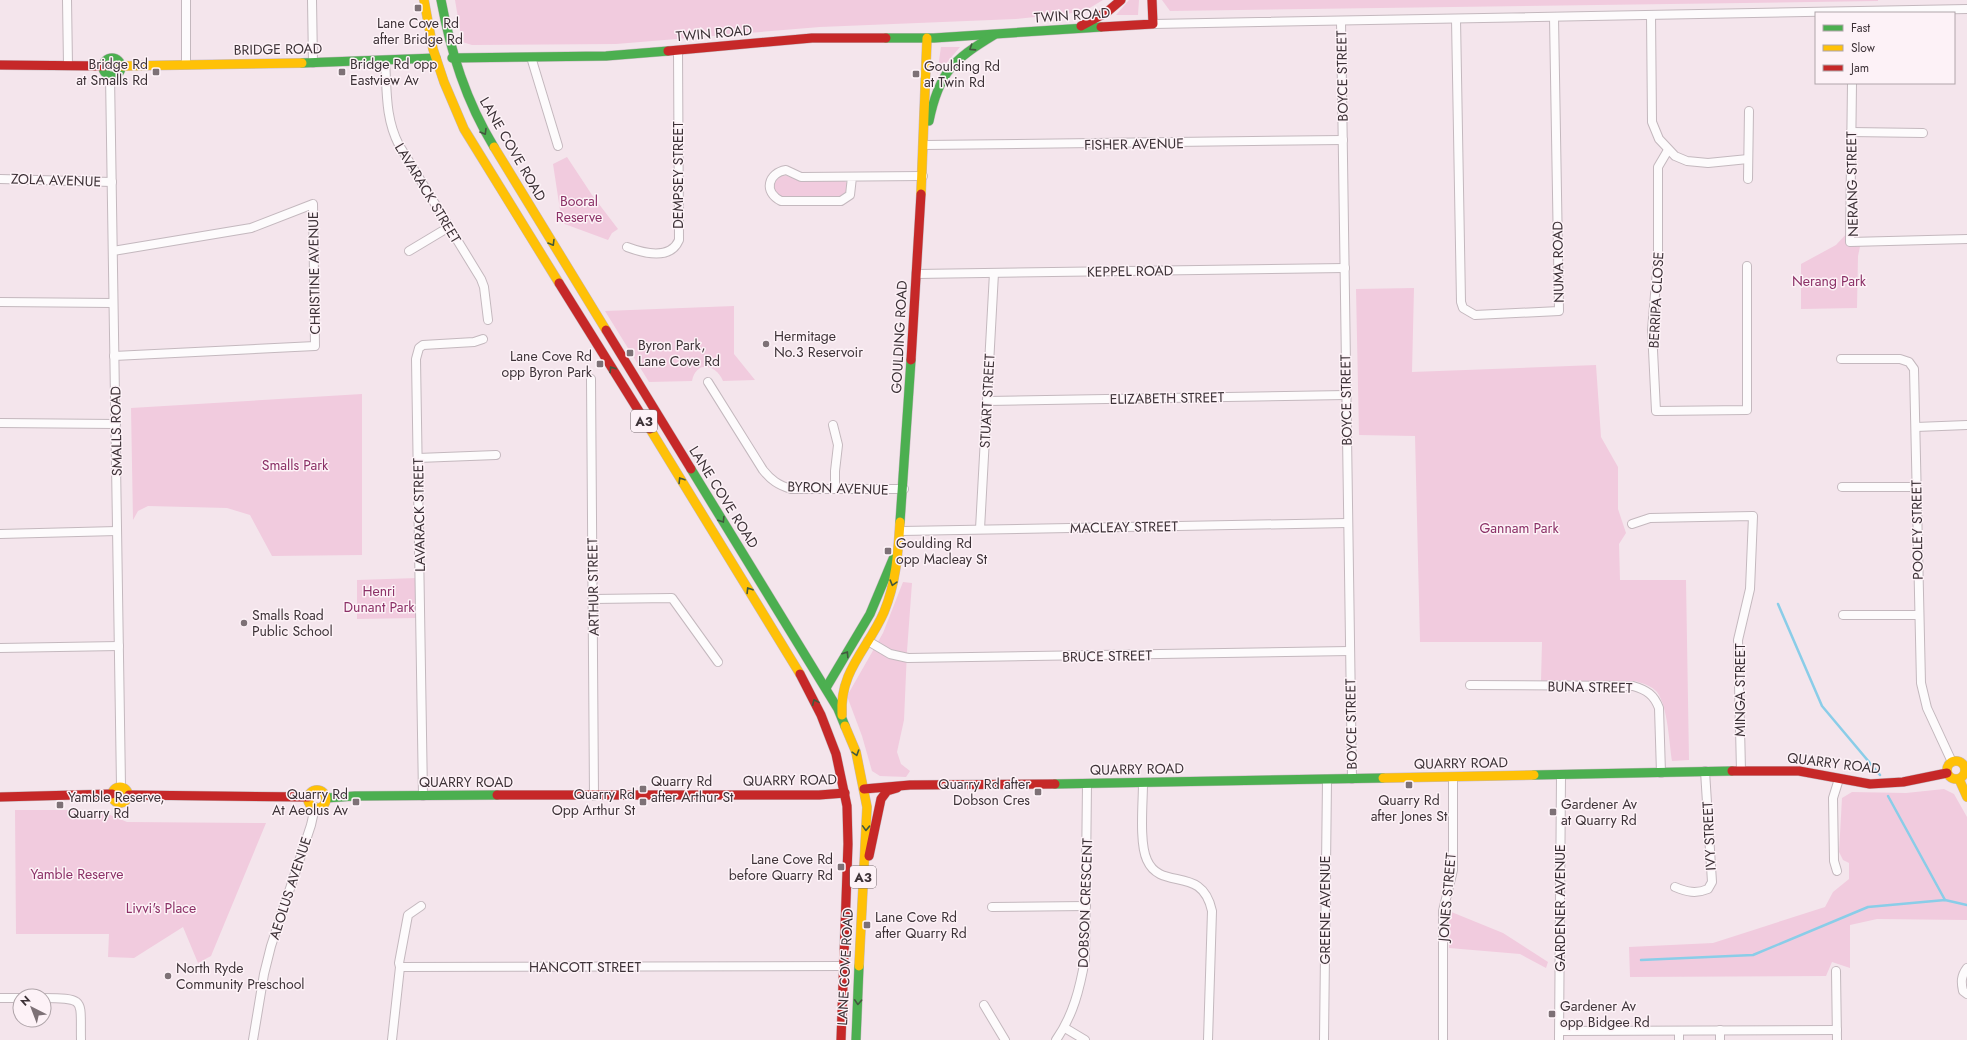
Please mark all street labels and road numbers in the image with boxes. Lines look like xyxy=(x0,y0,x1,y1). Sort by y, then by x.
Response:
street label: TWIN ROAD xyxy=(1033,2,1111,28)
street label: TWIN ROAD xyxy=(675,20,753,46)
street label: BOYCE STREET xyxy=(1331,30,1353,122)
street label: BRIDGE ROAD xyxy=(234,38,322,60)
street label: LANE COVE ROAD xyxy=(475,93,551,205)
street label: DEMPSEY STREET xyxy=(668,121,688,229)
street label: NERANG STREET xyxy=(1841,131,1863,237)
street label: FISHER AVENUE xyxy=(1084,133,1184,155)
street label: LAVARACK STREET xyxy=(390,139,466,247)
street label: ZOLA AVENUE xyxy=(11,168,101,192)
street label: CHRISTINE AVENUE xyxy=(303,211,325,335)
street label: NUMA ROAD xyxy=(1547,221,1569,303)
street label: BERRIPA CLOSE xyxy=(1643,251,1669,349)
street label: KEPPEL ROAD xyxy=(1087,260,1173,282)
street label: GOULDING ROAD xyxy=(886,280,912,394)
street label: STUART STREET xyxy=(975,353,999,449)
street label: BOYCE STREET xyxy=(1335,354,1357,446)
street label: SMALLS ROAD xyxy=(105,386,127,476)
street label: ELIZABETH STREET xyxy=(1110,387,1225,409)
road number: A3 xyxy=(631,410,657,432)
street label: LANE COVE ROAD xyxy=(684,442,764,552)
street label: LAVARACK STREET xyxy=(408,457,430,572)
street label: BYRON AVENUE xyxy=(787,476,889,500)
street label: POOLEY STREET xyxy=(1906,479,1928,580)
street label: MACLEAY STREET xyxy=(1070,516,1179,538)
street label: ARTHUR STREET xyxy=(582,537,604,636)
street label: MINGA STREET xyxy=(1730,643,1750,737)
street label: BRUCE STREET xyxy=(1062,645,1153,667)
street label: BUNA STREET xyxy=(1547,676,1633,698)
street label: BOYCE STREET xyxy=(1340,678,1362,770)
street label: QUARRY ROAD xyxy=(1786,747,1882,779)
street label: QUARRY ROAD xyxy=(1414,752,1508,774)
street label: QUARRY ROAD xyxy=(1090,758,1184,780)
street label: QUARRY ROAD xyxy=(743,769,837,791)
street label: QUARRY ROAD xyxy=(419,772,513,792)
street label: IVY STREET xyxy=(1697,800,1721,871)
street label: AEOLUS AVENUE xyxy=(264,834,316,942)
street label: DOBSON CRESCENT xyxy=(1073,837,1097,968)
street label: GARDENER AVENUE xyxy=(1550,844,1570,972)
street label: JONES STREET xyxy=(1433,851,1461,944)
street label: GREENE AVENUE xyxy=(1315,856,1335,964)
road number: A3 xyxy=(850,866,876,888)
street label: LANE COVE ROAD xyxy=(832,908,858,1026)
street label: HANCOTT STREET xyxy=(529,957,641,977)

